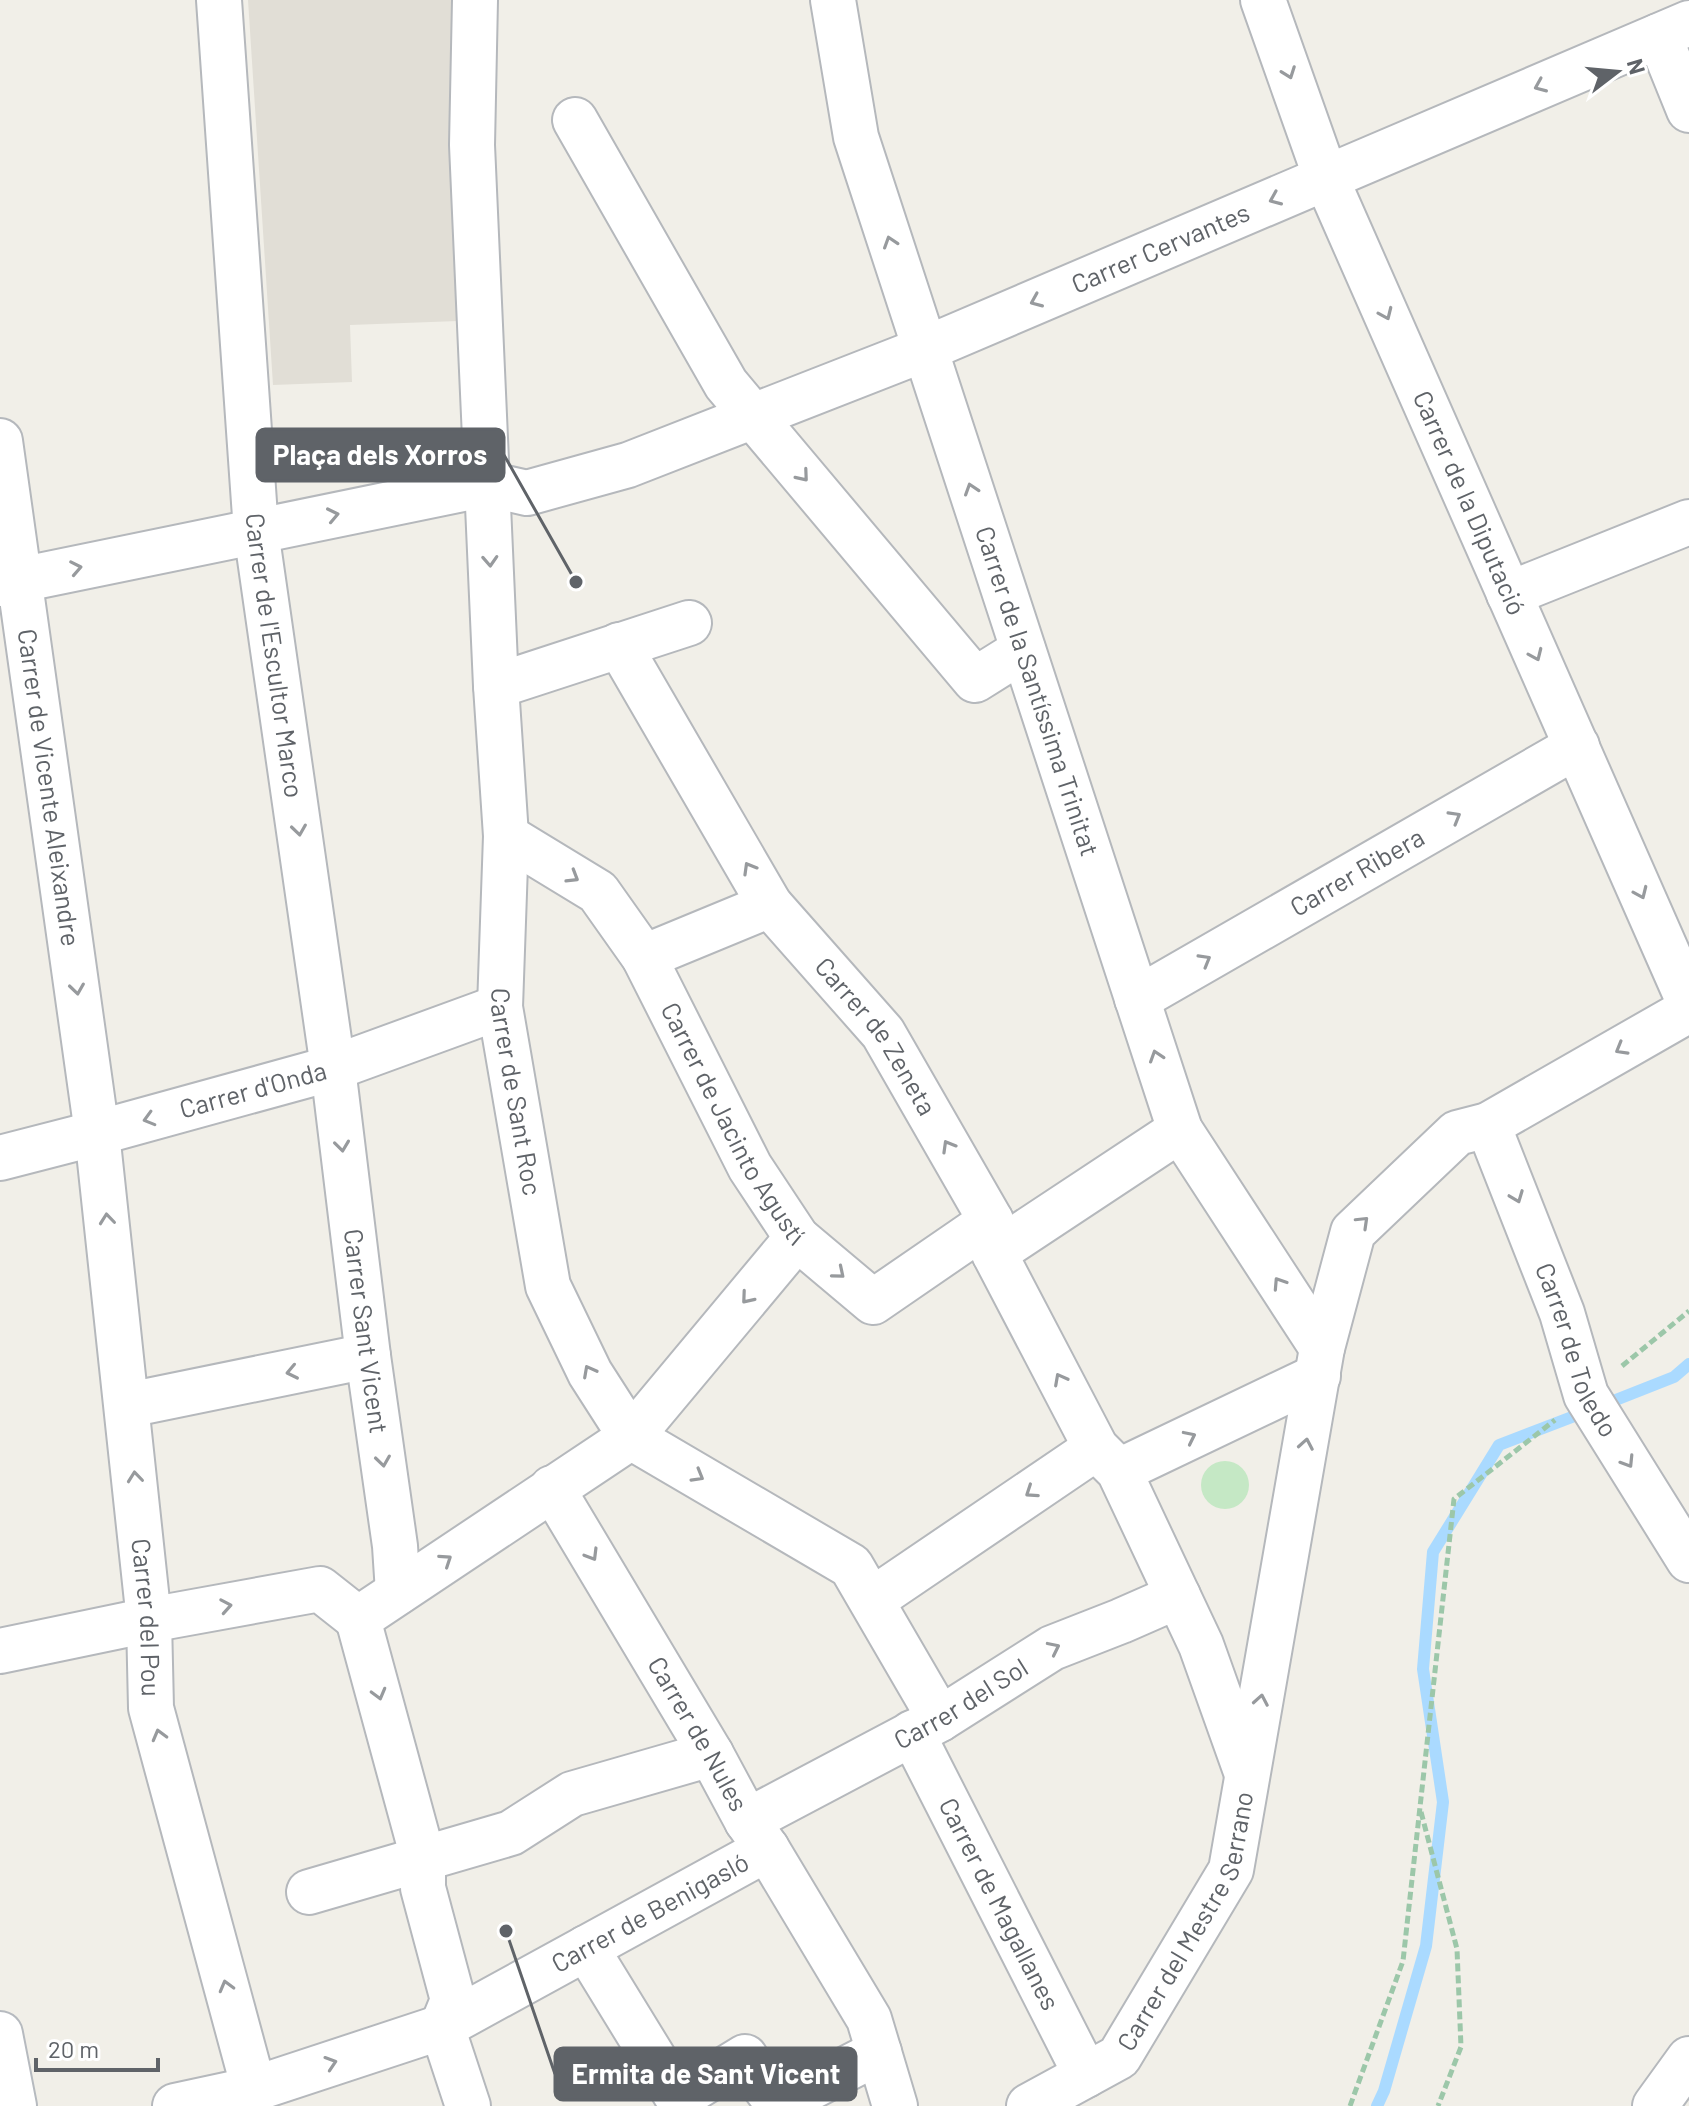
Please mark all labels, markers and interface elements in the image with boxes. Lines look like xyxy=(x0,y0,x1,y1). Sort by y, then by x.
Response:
north arrow xyxy=(1577,32,1657,112)
text: N xyxy=(1623,56,1652,77)
one-way arrow xyxy=(1279,66,1296,80)
one-way arrow xyxy=(1534,77,1548,93)
one-way arrow xyxy=(1269,190,1283,206)
street label: Carrer Cervantes xyxy=(1066,195,1254,299)
one-way arrow xyxy=(884,236,900,250)
one-way arrow xyxy=(1030,292,1044,308)
one-way arrow xyxy=(1377,306,1393,321)
street label: Carrer de la Diputació xyxy=(1408,386,1534,619)
callout: Plaça dels Xorros xyxy=(257,429,504,481)
text: Plaça dels Xorros xyxy=(273,437,487,471)
one-way arrow xyxy=(793,466,808,481)
one-way arrow xyxy=(964,483,980,497)
one-way arrow xyxy=(326,508,339,525)
street label: Carrer de l'Escultor Marco xyxy=(241,512,311,800)
street label: Carrer de la Santíssima Trinitat xyxy=(970,522,1107,860)
one-way arrow xyxy=(482,555,499,568)
one-way arrow xyxy=(69,560,83,577)
street label: Carrer de Vicente Aleixandre xyxy=(12,627,88,948)
one-way arrow xyxy=(1527,647,1543,661)
one-way arrow xyxy=(1446,811,1461,827)
street label: Carrer Ribera xyxy=(1284,820,1429,922)
one-way arrow xyxy=(290,823,307,837)
one-way arrow xyxy=(743,862,759,877)
one-way arrow xyxy=(564,867,579,882)
one-way arrow xyxy=(1631,885,1647,899)
street label: Carrer de Zeneta xyxy=(809,950,944,1120)
one-way arrow xyxy=(1196,954,1211,970)
one-way arrow xyxy=(68,982,85,996)
street label: Carrer de Sant Roc xyxy=(486,987,549,1198)
street label: Carrer de Jacinto Agustí xyxy=(655,997,811,1251)
one-way arrow xyxy=(1615,1039,1630,1055)
one-way arrow xyxy=(1149,1050,1165,1063)
street label: Carrer d'Onda xyxy=(176,1054,330,1124)
one-way arrow xyxy=(143,1110,157,1126)
one-way arrow xyxy=(333,1139,350,1152)
one-way arrow xyxy=(942,1141,958,1155)
one-way arrow xyxy=(1507,1189,1524,1203)
one-way arrow xyxy=(98,1212,115,1225)
one-way arrow xyxy=(1354,1217,1368,1232)
street label: Carrer Sant Vicent xyxy=(339,1227,396,1435)
street label: Carrer de Toledo xyxy=(1530,1258,1625,1442)
one-way arrow xyxy=(829,1263,844,1278)
one-way arrow xyxy=(1274,1277,1289,1291)
one-way arrow xyxy=(742,1288,757,1303)
one-way arrow xyxy=(286,1363,299,1380)
one-way arrow xyxy=(583,1365,599,1379)
one-way arrow xyxy=(1054,1372,1069,1387)
one-way arrow xyxy=(1181,1431,1196,1447)
one-way arrow xyxy=(1296,1437,1313,1451)
one-way arrow xyxy=(1618,1453,1633,1467)
one-way arrow xyxy=(374,1454,391,1468)
one-way arrow xyxy=(689,1466,704,1482)
one-way arrow xyxy=(126,1470,143,1483)
one-way arrow xyxy=(1026,1482,1040,1497)
street label: Carrer del Pou xyxy=(126,1537,168,1697)
one-way arrow xyxy=(583,1546,598,1561)
one-way arrow xyxy=(438,1555,452,1570)
one-way arrow xyxy=(219,1599,233,1616)
one-way arrow xyxy=(1045,1643,1060,1658)
street label: Carrer de Nules xyxy=(642,1650,756,1816)
street label: Carrer del Sol xyxy=(888,1650,1033,1755)
one-way arrow xyxy=(369,1687,386,1701)
one-way arrow xyxy=(1252,1693,1269,1707)
one-way arrow xyxy=(151,1729,168,1743)
street label: Carrer del Mestre Serrano xyxy=(1109,1789,1258,2056)
street label: Carrer de Magallanes xyxy=(934,1792,1067,2015)
street label: Carrer de Benigasló xyxy=(545,1845,753,1978)
one-way arrow xyxy=(219,1980,235,1994)
scale bar xyxy=(36,2022,158,2072)
text: 20 m xyxy=(48,2034,99,2063)
callout: Ermita de Sant Vicent xyxy=(555,2048,856,2100)
text: Ermita de Sant Vicent xyxy=(572,2056,840,2090)
one-way arrow xyxy=(324,2057,338,2073)

